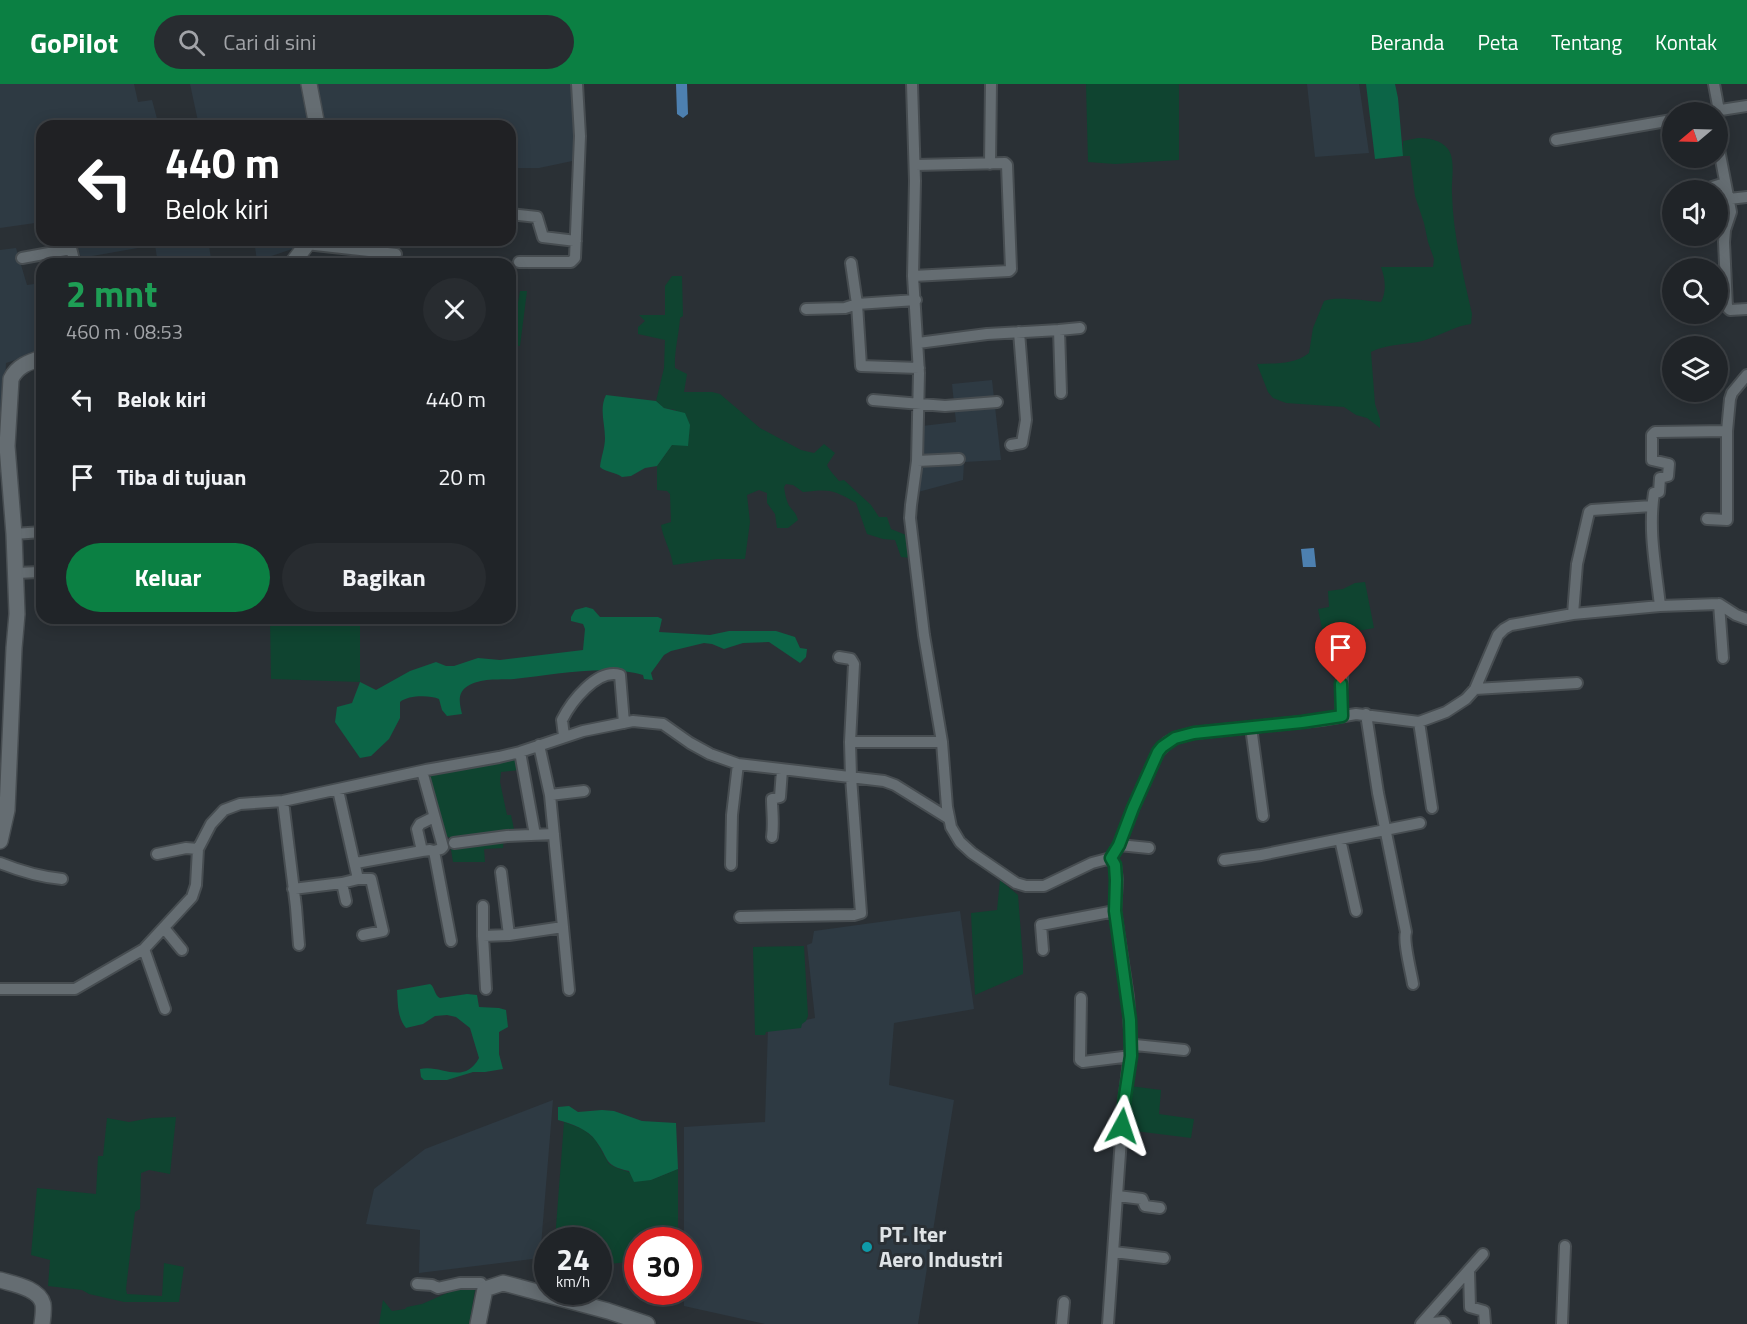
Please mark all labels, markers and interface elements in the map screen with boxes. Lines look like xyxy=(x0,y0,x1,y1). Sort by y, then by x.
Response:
search box xyxy=(154,15,574,69)
text: GoPilot xyxy=(30,21,118,64)
text: Cari di sini xyxy=(223,25,316,59)
icon: search xyxy=(175,26,208,59)
text: Beranda xyxy=(1370,26,1444,58)
text: Peta xyxy=(1477,26,1518,58)
text: Tentang xyxy=(1551,26,1622,58)
text: Kontak xyxy=(1655,26,1717,58)
north arrow xyxy=(1662,102,1728,168)
map controls xyxy=(1662,102,1728,402)
text: 440 m xyxy=(165,130,280,194)
icon: left xyxy=(66,144,144,222)
button: sound xyxy=(1662,180,1728,246)
text: Belok kiri xyxy=(165,188,269,229)
button: search xyxy=(1662,258,1728,324)
text: 2 mnt xyxy=(66,266,157,321)
button: close xyxy=(423,278,486,341)
text: 460 m · 08:53 xyxy=(66,316,183,347)
button: layers xyxy=(1662,336,1728,402)
text: Belok kiri xyxy=(117,382,206,416)
text: 440 m xyxy=(426,382,486,416)
icon: left xyxy=(66,383,99,416)
text: Tiba di tujuan xyxy=(117,460,246,494)
text: 20 m xyxy=(438,460,486,494)
icon: arrive xyxy=(66,461,99,494)
button: Keluar xyxy=(66,543,270,612)
button: Bagikan xyxy=(282,543,486,612)
pin xyxy=(1315,622,1366,684)
icon: arrive xyxy=(1324,631,1357,664)
position arrow xyxy=(1090,1094,1154,1158)
place label: PT. Iter Aero Industri xyxy=(879,1217,1003,1276)
speed limit sign: 30 xyxy=(624,1227,702,1305)
text: 24 xyxy=(556,1236,590,1282)
marker: PT. Iter Aero Industri xyxy=(860,1240,874,1254)
text: km/h xyxy=(556,1270,590,1293)

